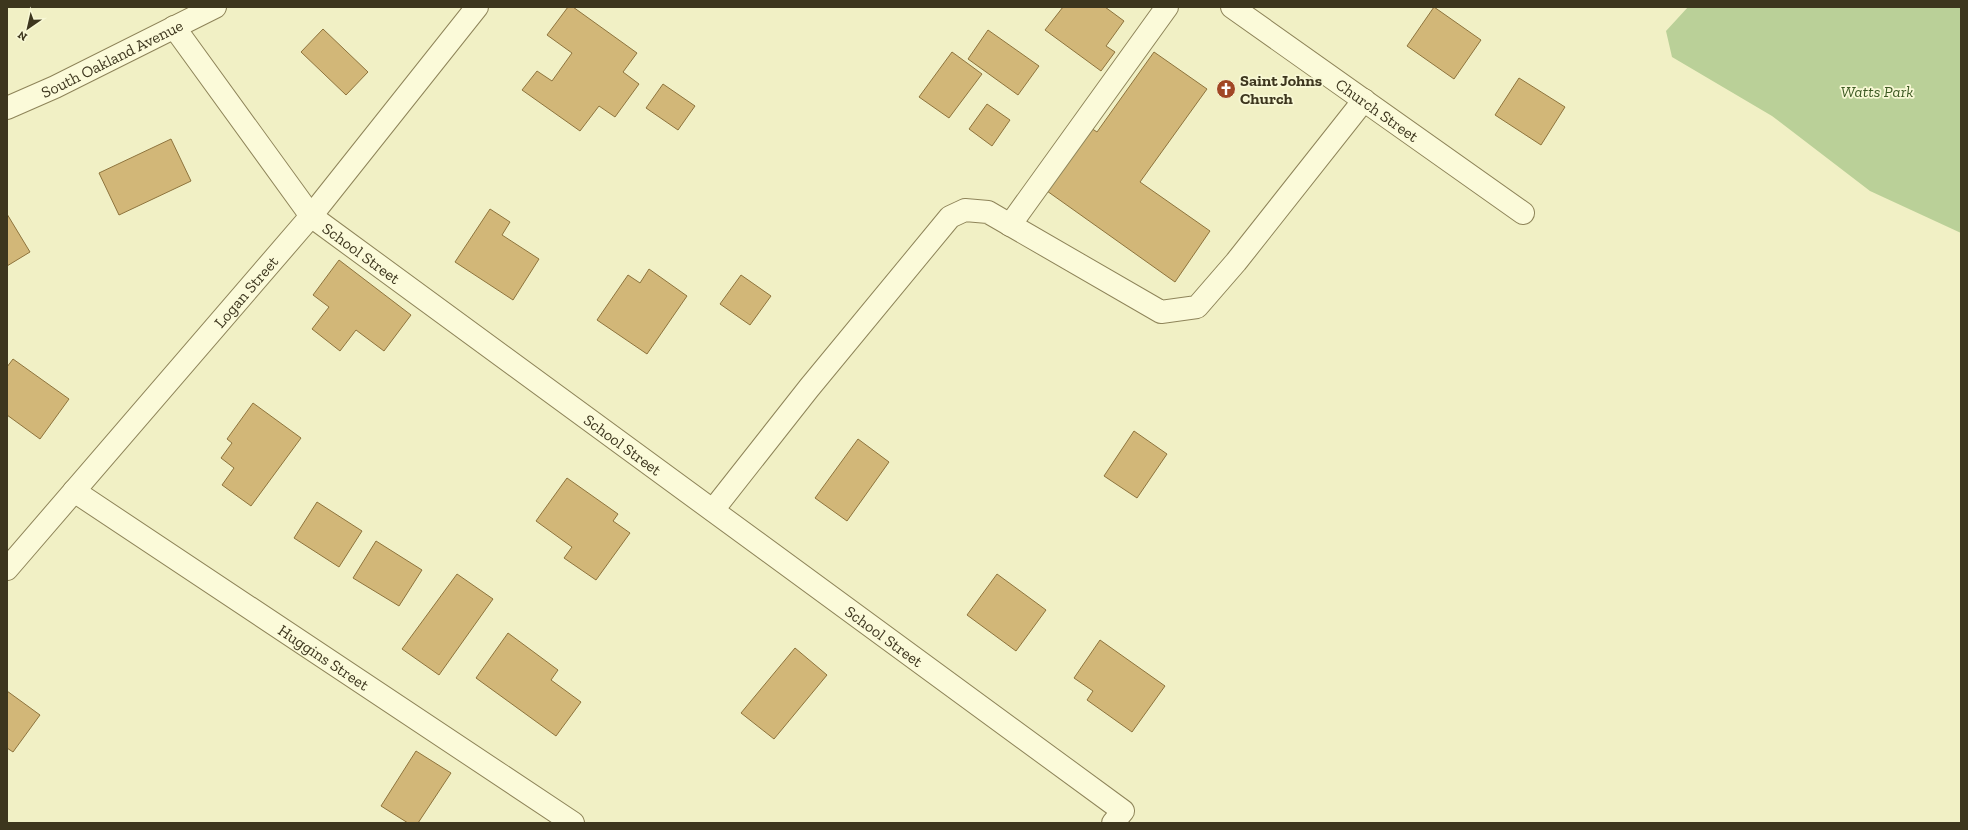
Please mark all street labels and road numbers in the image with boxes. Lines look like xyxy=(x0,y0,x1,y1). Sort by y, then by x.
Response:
street label: South Oakland Avenue xyxy=(38,16,186,102)
street label: Church Street xyxy=(1332,74,1422,146)
street label: School Street xyxy=(319,219,404,288)
street label: Logan Street xyxy=(210,252,282,332)
street label: School Street xyxy=(580,410,665,480)
street label: School Street xyxy=(841,602,926,671)
street label: Huggins Street xyxy=(275,621,372,695)

